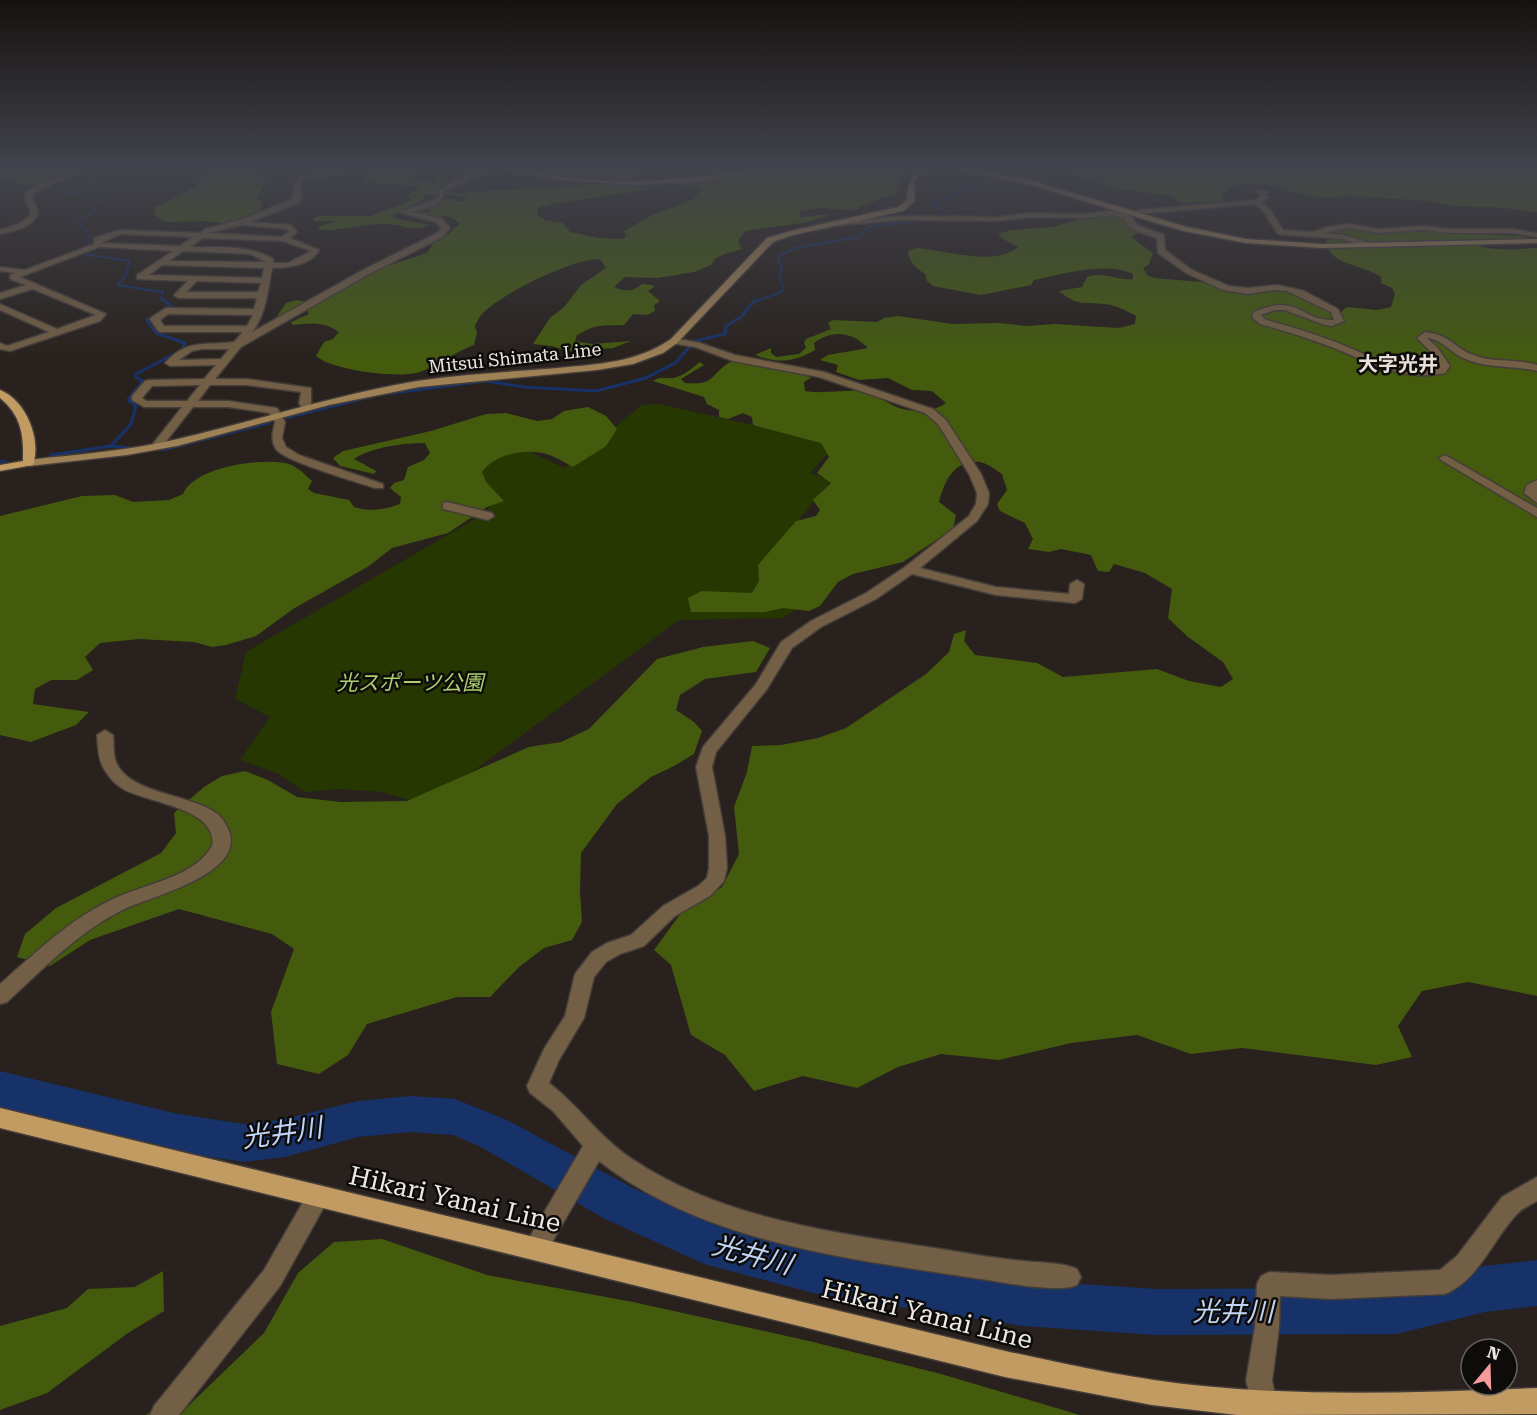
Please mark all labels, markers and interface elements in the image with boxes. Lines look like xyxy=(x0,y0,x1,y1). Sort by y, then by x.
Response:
street label: Mitsui Shimata Line xyxy=(428,338,602,377)
district label: 大字光井 xyxy=(1358,352,1438,376)
park label: 光スポーツ公園 xyxy=(337,671,486,695)
water label: 光井川 xyxy=(240,1111,327,1154)
street label: Hikari Yanai Line xyxy=(346,1160,564,1238)
water label: 光井川 xyxy=(709,1229,798,1282)
street label: Hikari Yanai Line xyxy=(818,1273,1036,1355)
water label: 光井川 xyxy=(1193,1296,1276,1328)
north arrow xyxy=(1459,1337,1519,1397)
text: N xyxy=(1485,1342,1503,1364)

